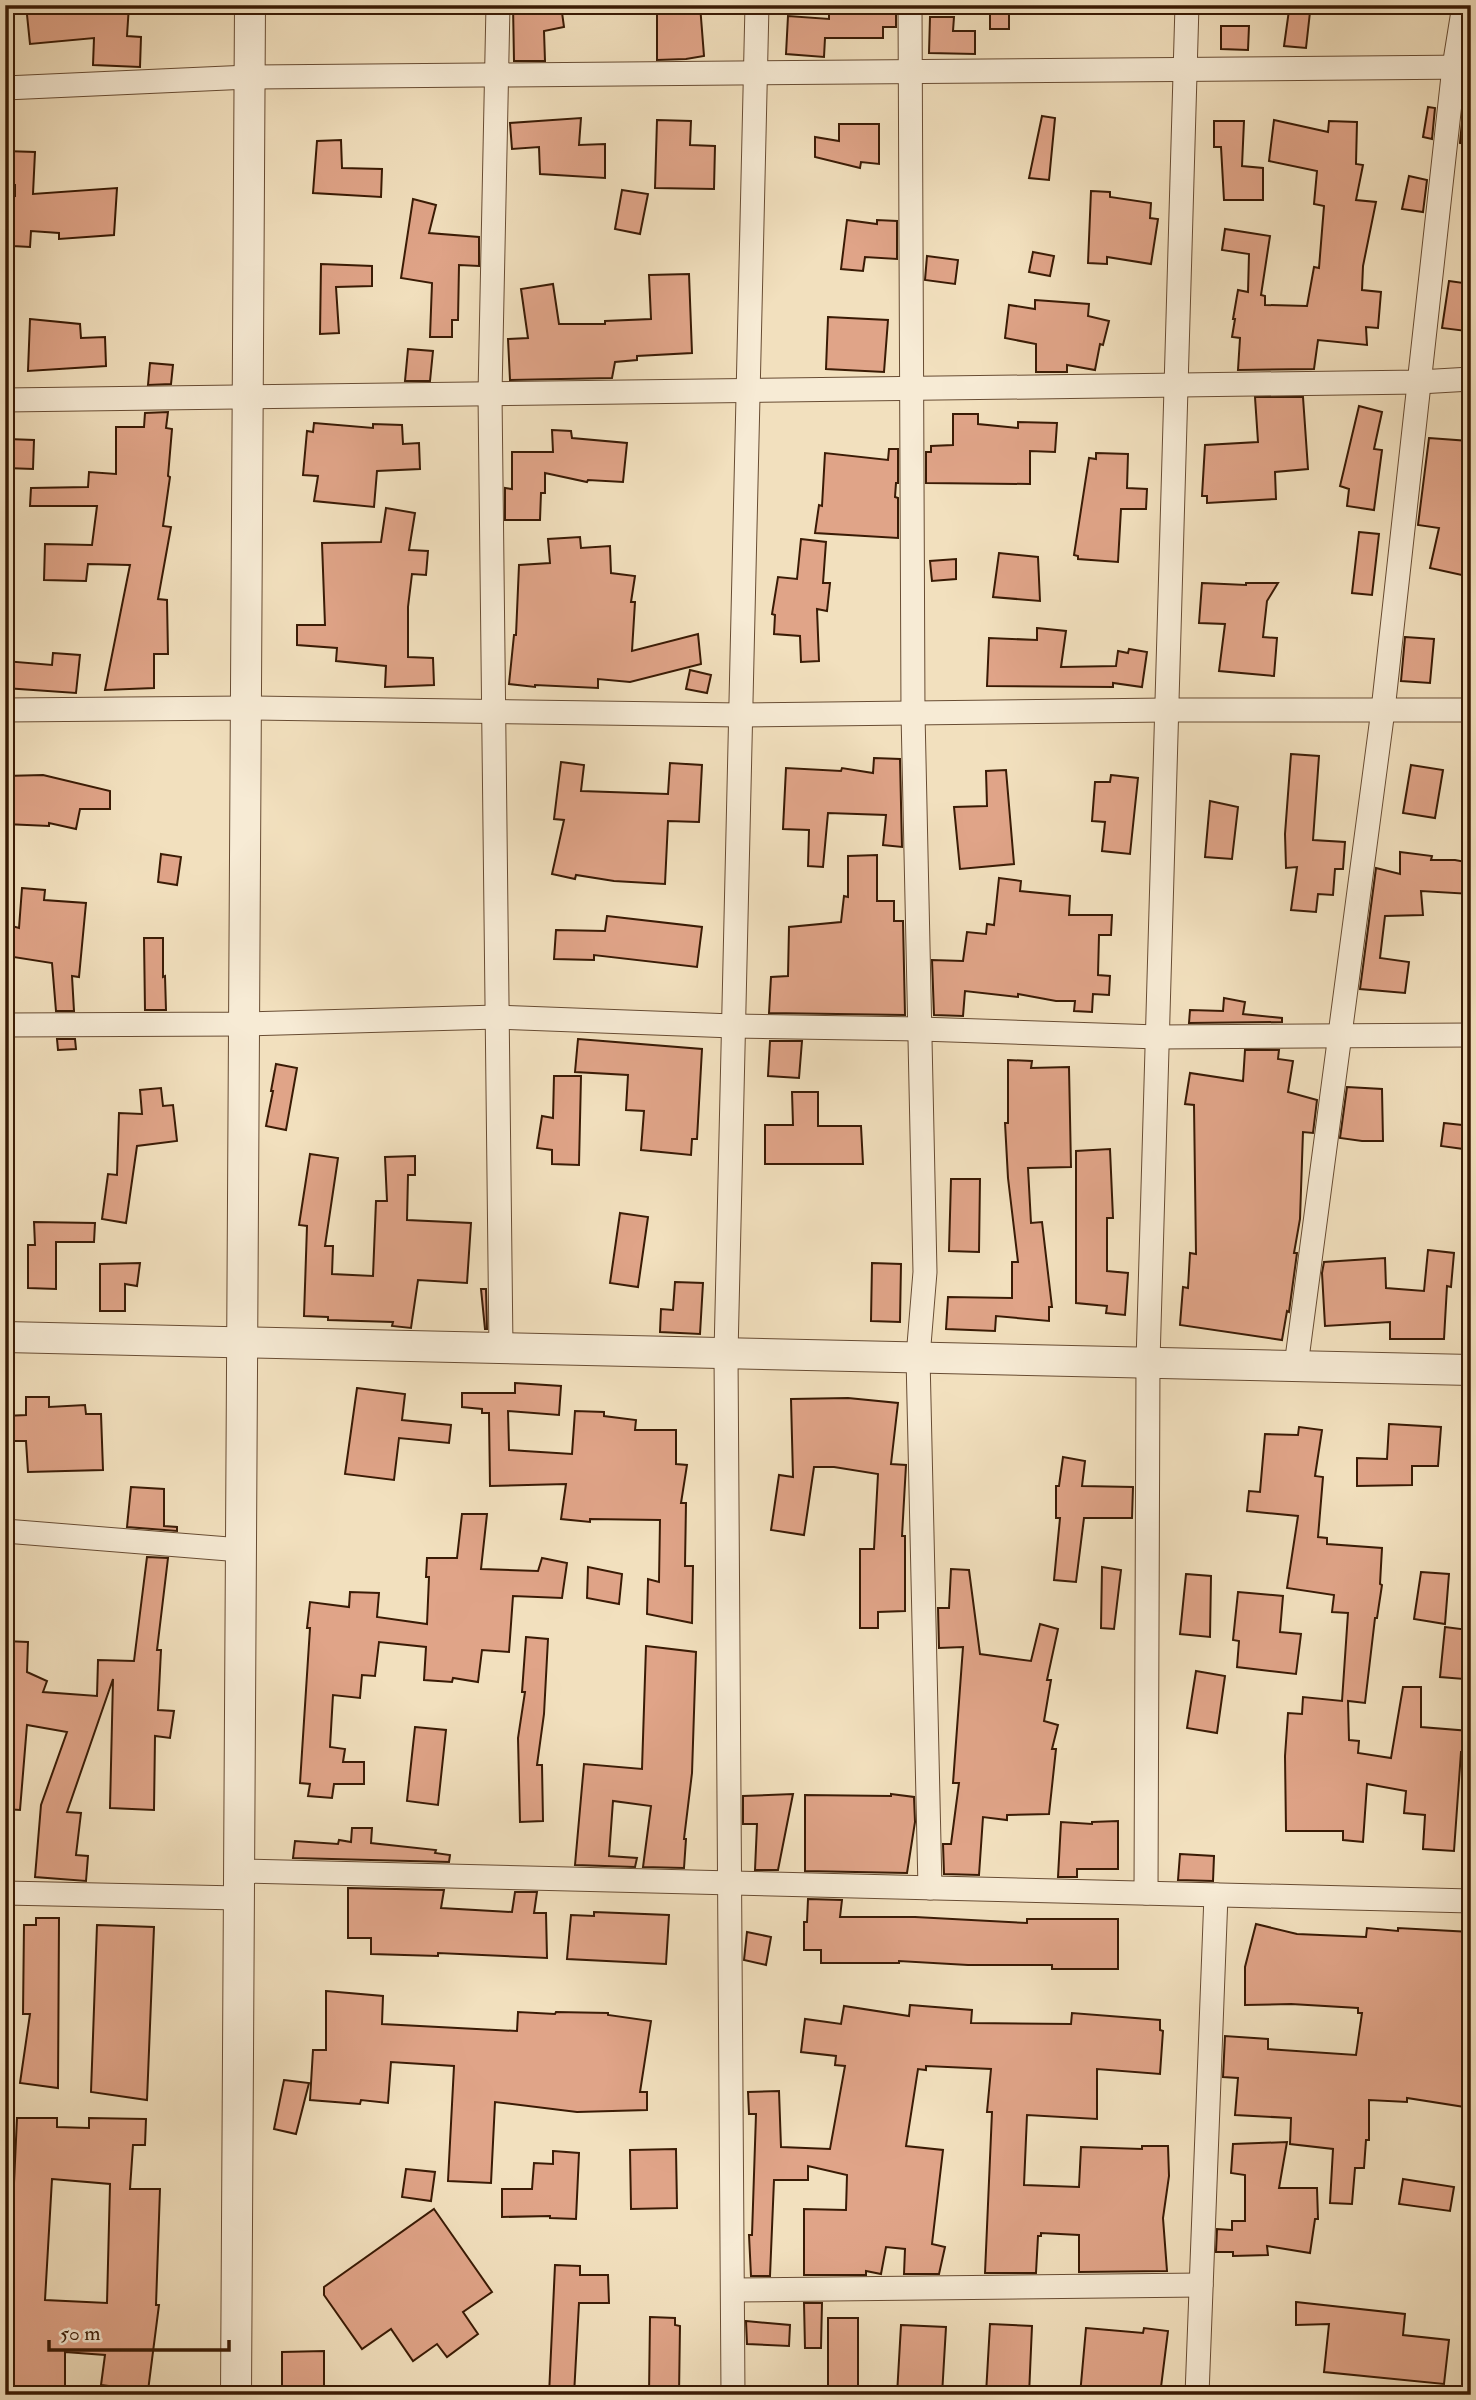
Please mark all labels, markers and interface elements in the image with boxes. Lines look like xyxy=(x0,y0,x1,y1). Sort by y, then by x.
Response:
scale bar xyxy=(49,2309,229,2353)
text: 50 m xyxy=(60,2320,101,2347)

